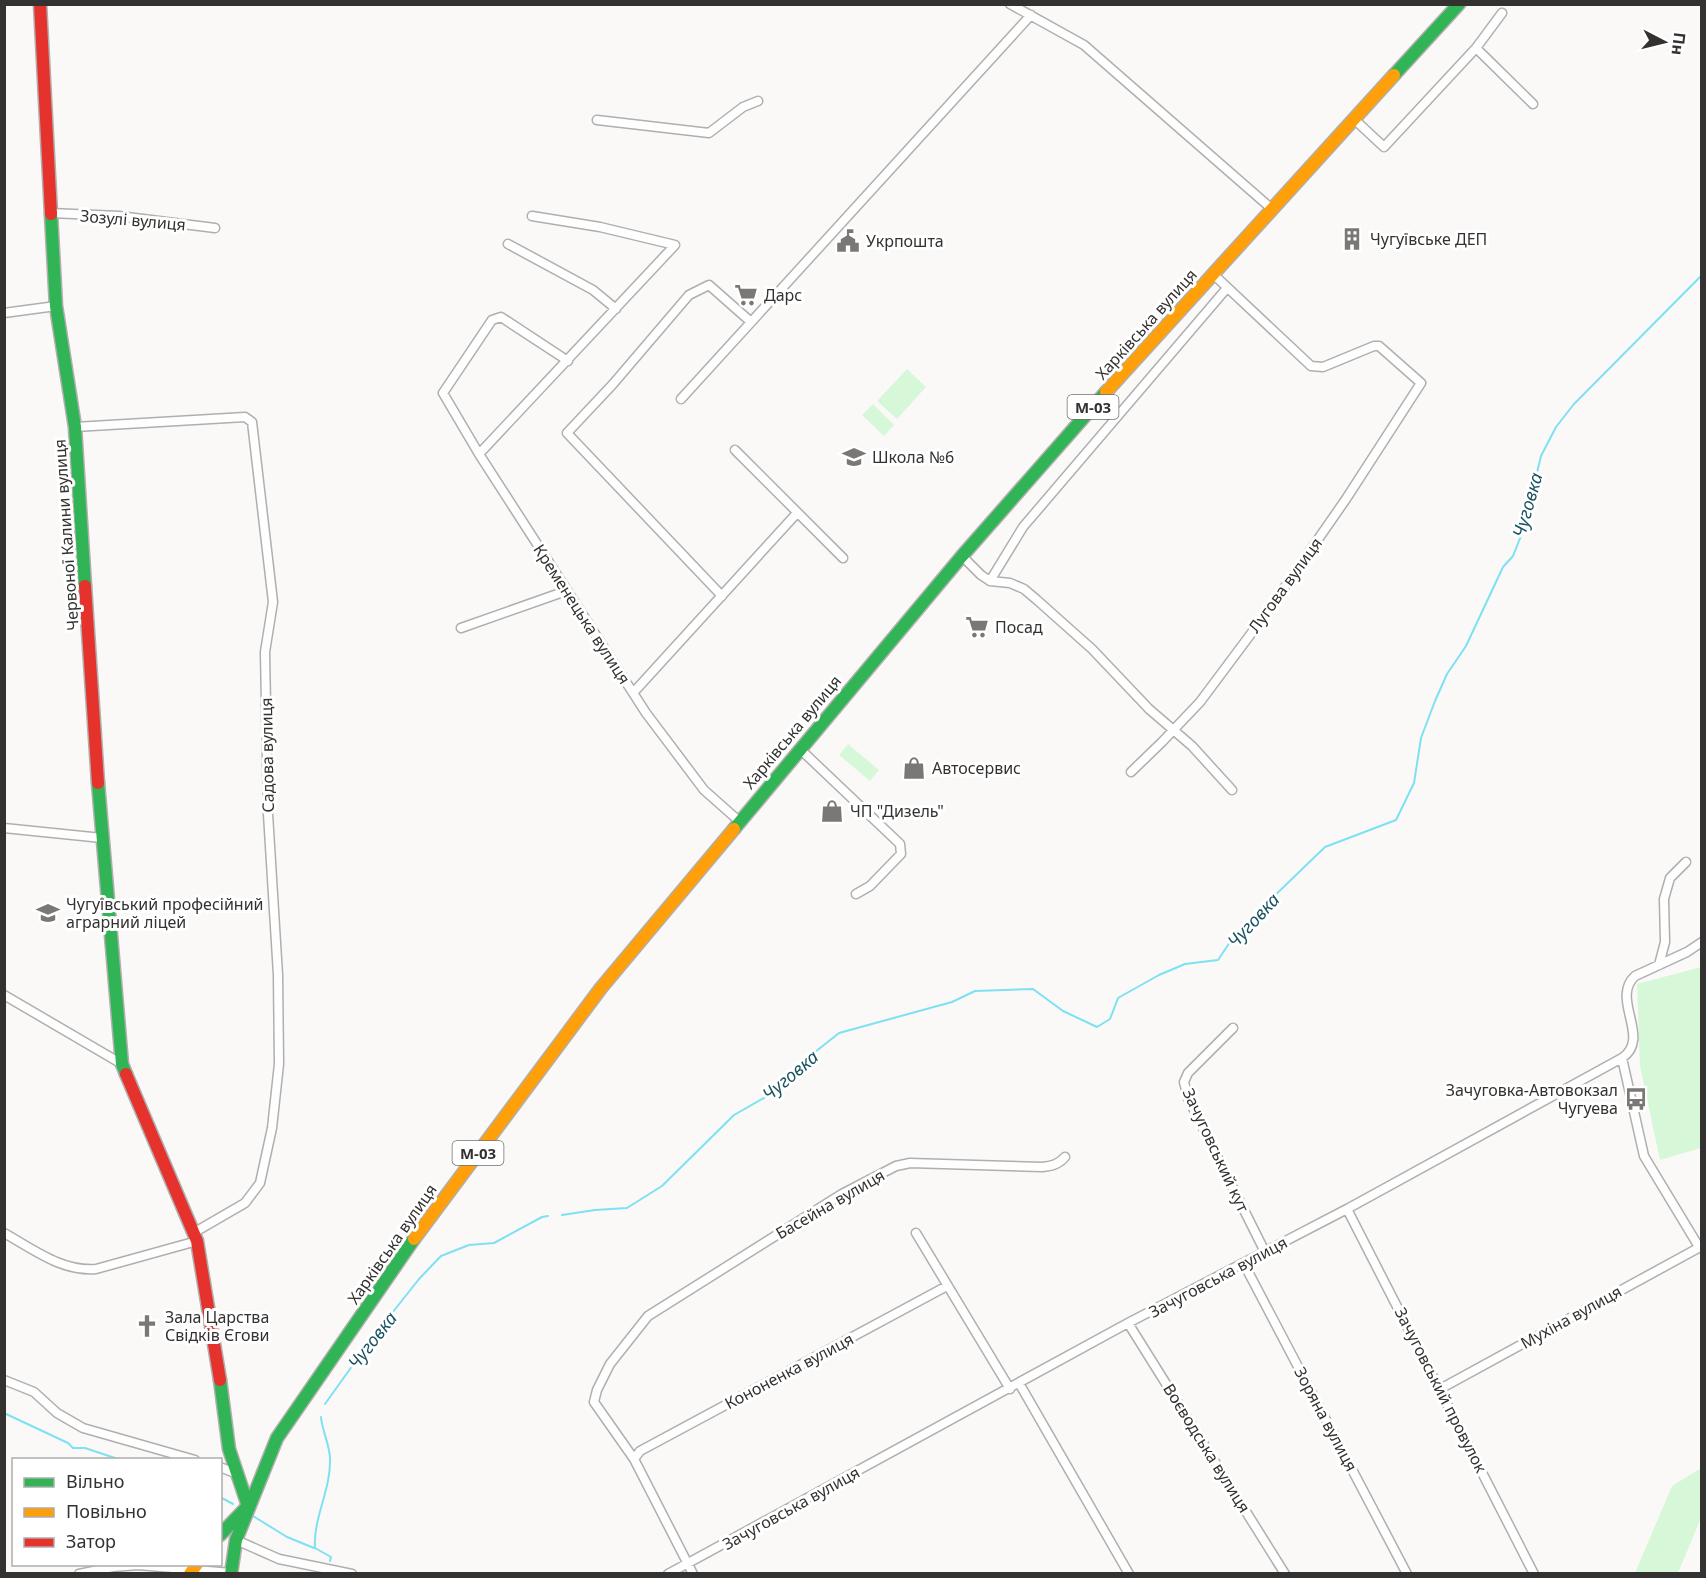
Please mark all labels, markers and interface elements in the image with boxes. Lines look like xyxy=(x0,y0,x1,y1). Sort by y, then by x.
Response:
north arrow xyxy=(1634,12,1694,72)
text: Пн xyxy=(1667,31,1691,56)
street label: Зозулі вулиця xyxy=(79,204,187,236)
building icon: Чугуївське ДЕП xyxy=(1339,226,1365,252)
public building icon: Укрпошта xyxy=(835,228,861,254)
place label: Чугуївське ДЕП xyxy=(1370,228,1487,250)
place label: Укрпошта xyxy=(866,230,944,252)
street label: Харківська вулиця xyxy=(1090,264,1202,384)
supermarket icon: Дарс xyxy=(733,282,759,308)
place label: Дарс xyxy=(764,284,802,306)
road number: М-03 xyxy=(1068,395,1118,419)
street label: Червоної Калини вулиця xyxy=(48,438,84,632)
school or university icon: Школа №6 xyxy=(841,444,867,470)
place label: Школа №6 xyxy=(872,446,954,468)
water label: Чуговка xyxy=(1506,470,1548,540)
street label: Лугова вулиця xyxy=(1243,533,1327,637)
street label: Кременецька вулиця xyxy=(528,540,636,688)
supermarket icon: Посад xyxy=(964,614,990,640)
place label: Посад xyxy=(995,616,1043,638)
street label: Харківська вулиця xyxy=(738,671,846,793)
street label: Садова вулиця xyxy=(255,697,279,813)
shop icon: Автосервис xyxy=(901,755,927,781)
place label: Автосервис xyxy=(932,757,1021,779)
shop icon: ЧП "Дизель" xyxy=(819,798,845,824)
place label: ЧП "Дизель" xyxy=(850,800,944,822)
water label: Чуговка xyxy=(1222,888,1284,952)
place label: Чугуївський професійний аграрний ліцей xyxy=(66,893,264,933)
school or university icon: Чугуївський професійний аграрний ліцей xyxy=(35,900,61,926)
water label: Чуговка xyxy=(757,1044,823,1106)
place label: Зачуговка-Автовокзал Чугуева xyxy=(1446,1079,1618,1119)
street label: Зачуговський кут xyxy=(1178,1084,1255,1216)
bus stop icon: Зачуговка-Автовокзал Чугуева xyxy=(1623,1086,1649,1112)
road number: М-03 xyxy=(452,1141,504,1165)
street label: Басейна вулиця xyxy=(771,1164,889,1244)
street label: Харківська вулиця xyxy=(342,1180,442,1308)
street label: Зачуговська вулиця xyxy=(1145,1231,1291,1323)
street label: Мухіна вулиця xyxy=(1517,1280,1625,1354)
street label: Зачуговський провулок xyxy=(1390,1304,1493,1477)
place label: Зала Царства Свідків Єгови xyxy=(165,1306,269,1346)
water label: Чуговка xyxy=(342,1306,402,1374)
church icon: Зала Царства Свідків Єгови xyxy=(134,1313,160,1339)
street label: Кононенка вулиця xyxy=(721,1328,857,1414)
street label: Зоряна вулиця xyxy=(1289,1363,1363,1475)
street label: Воєводська вулиця xyxy=(1158,1379,1256,1517)
legend xyxy=(12,1458,222,1566)
street label: Зачуговська вулиця xyxy=(719,1461,863,1555)
text: Вільно xyxy=(66,1469,124,1493)
text: Повільно xyxy=(66,1499,147,1523)
text: Затор xyxy=(66,1529,116,1553)

